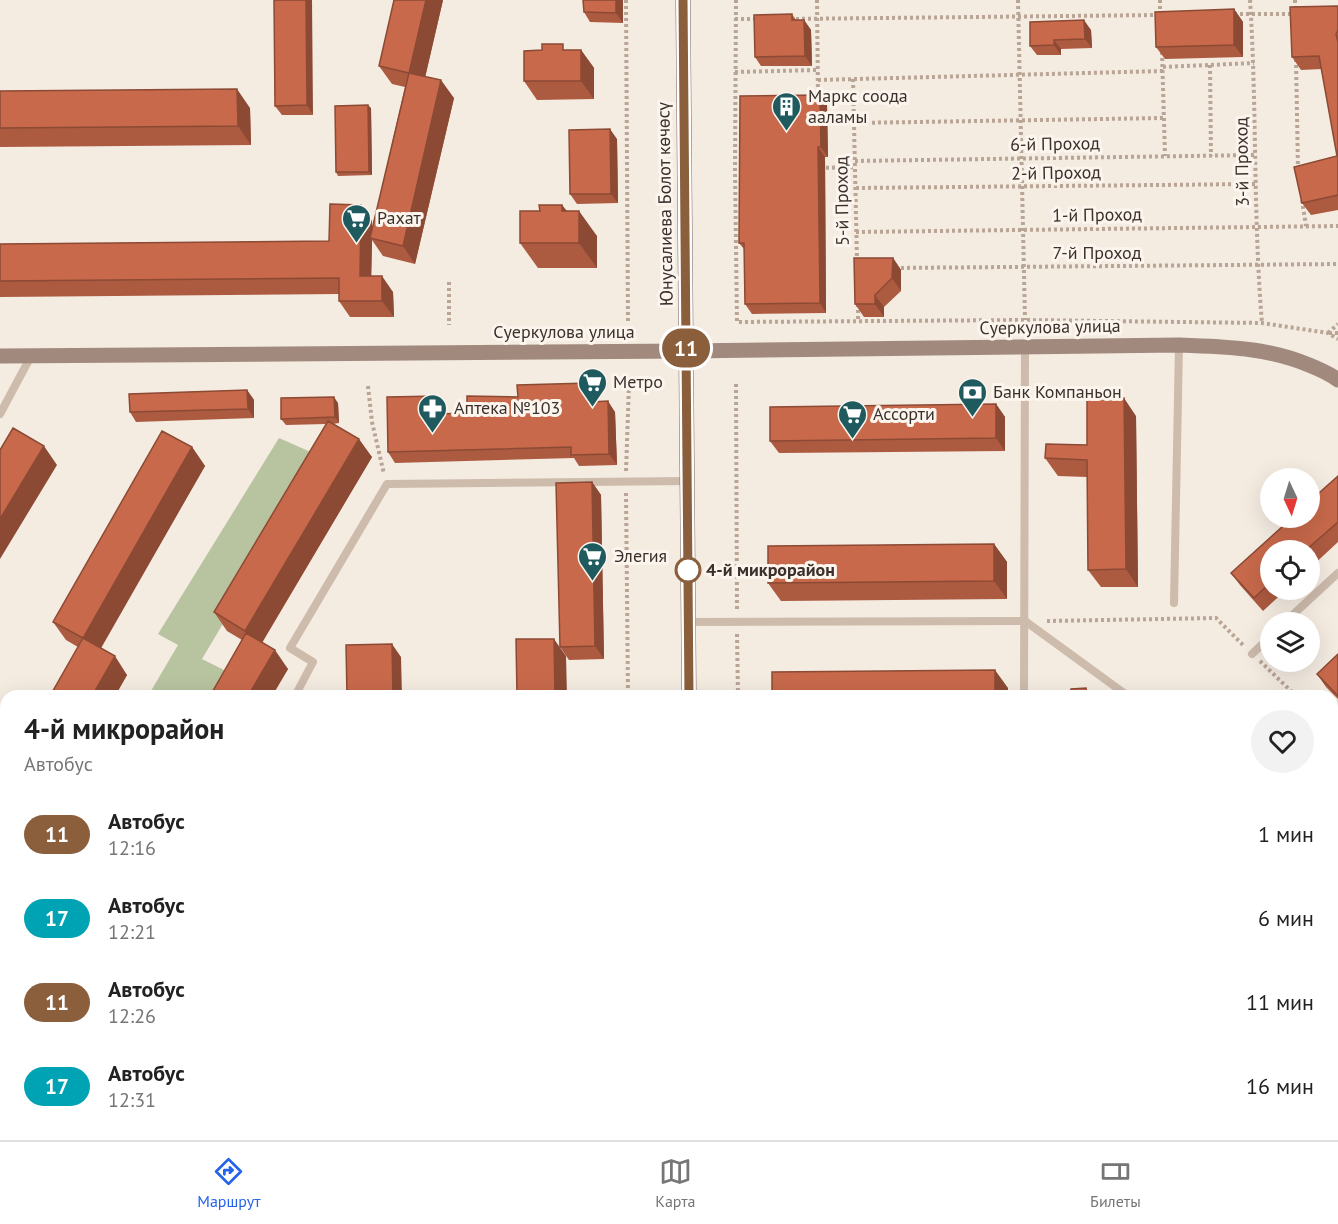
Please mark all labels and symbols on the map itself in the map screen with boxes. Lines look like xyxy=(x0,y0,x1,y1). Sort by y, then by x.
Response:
place label: Маркс соода ааламы xyxy=(808,84,908,128)
building icon: Маркс соода ааламы xyxy=(771,90,803,132)
street label: Юнусалиева Болот көчөсү xyxy=(651,101,678,306)
street label: 3-й Проход xyxy=(1229,117,1254,207)
street label: 6-й Проход xyxy=(1010,131,1100,156)
street label: 5-й Проход xyxy=(829,156,854,246)
street label: 2-й Проход xyxy=(1011,160,1101,185)
supermarket icon: Рахат xyxy=(340,202,372,244)
street label: 1-й Проход xyxy=(1052,202,1142,227)
place label: Рахат xyxy=(377,206,422,229)
street label: 7-й Проход xyxy=(1053,241,1142,264)
street label: Суеркулова улица xyxy=(979,314,1121,339)
street label: Суеркулова улица xyxy=(493,320,635,343)
line badge: 11 xyxy=(659,328,713,368)
supermarket icon: Метро xyxy=(576,366,608,408)
place label: Метро xyxy=(613,370,663,393)
bank icon: Банк Компаньон xyxy=(956,376,988,418)
place label: Банк Компаньон xyxy=(993,380,1122,403)
pharmacy icon: Аптека №103 xyxy=(417,392,449,434)
place label: Аптека №103 xyxy=(454,396,560,419)
supermarket icon: Ассорти xyxy=(836,398,868,440)
place label: Ассорти xyxy=(873,402,935,425)
north arrow xyxy=(1260,468,1320,528)
supermarket icon: Элегия xyxy=(577,540,609,582)
place label: Элегия xyxy=(614,544,667,567)
marker: 4-й микрорайон xyxy=(675,557,701,583)
place label: 4-й микрорайон xyxy=(706,558,835,581)

